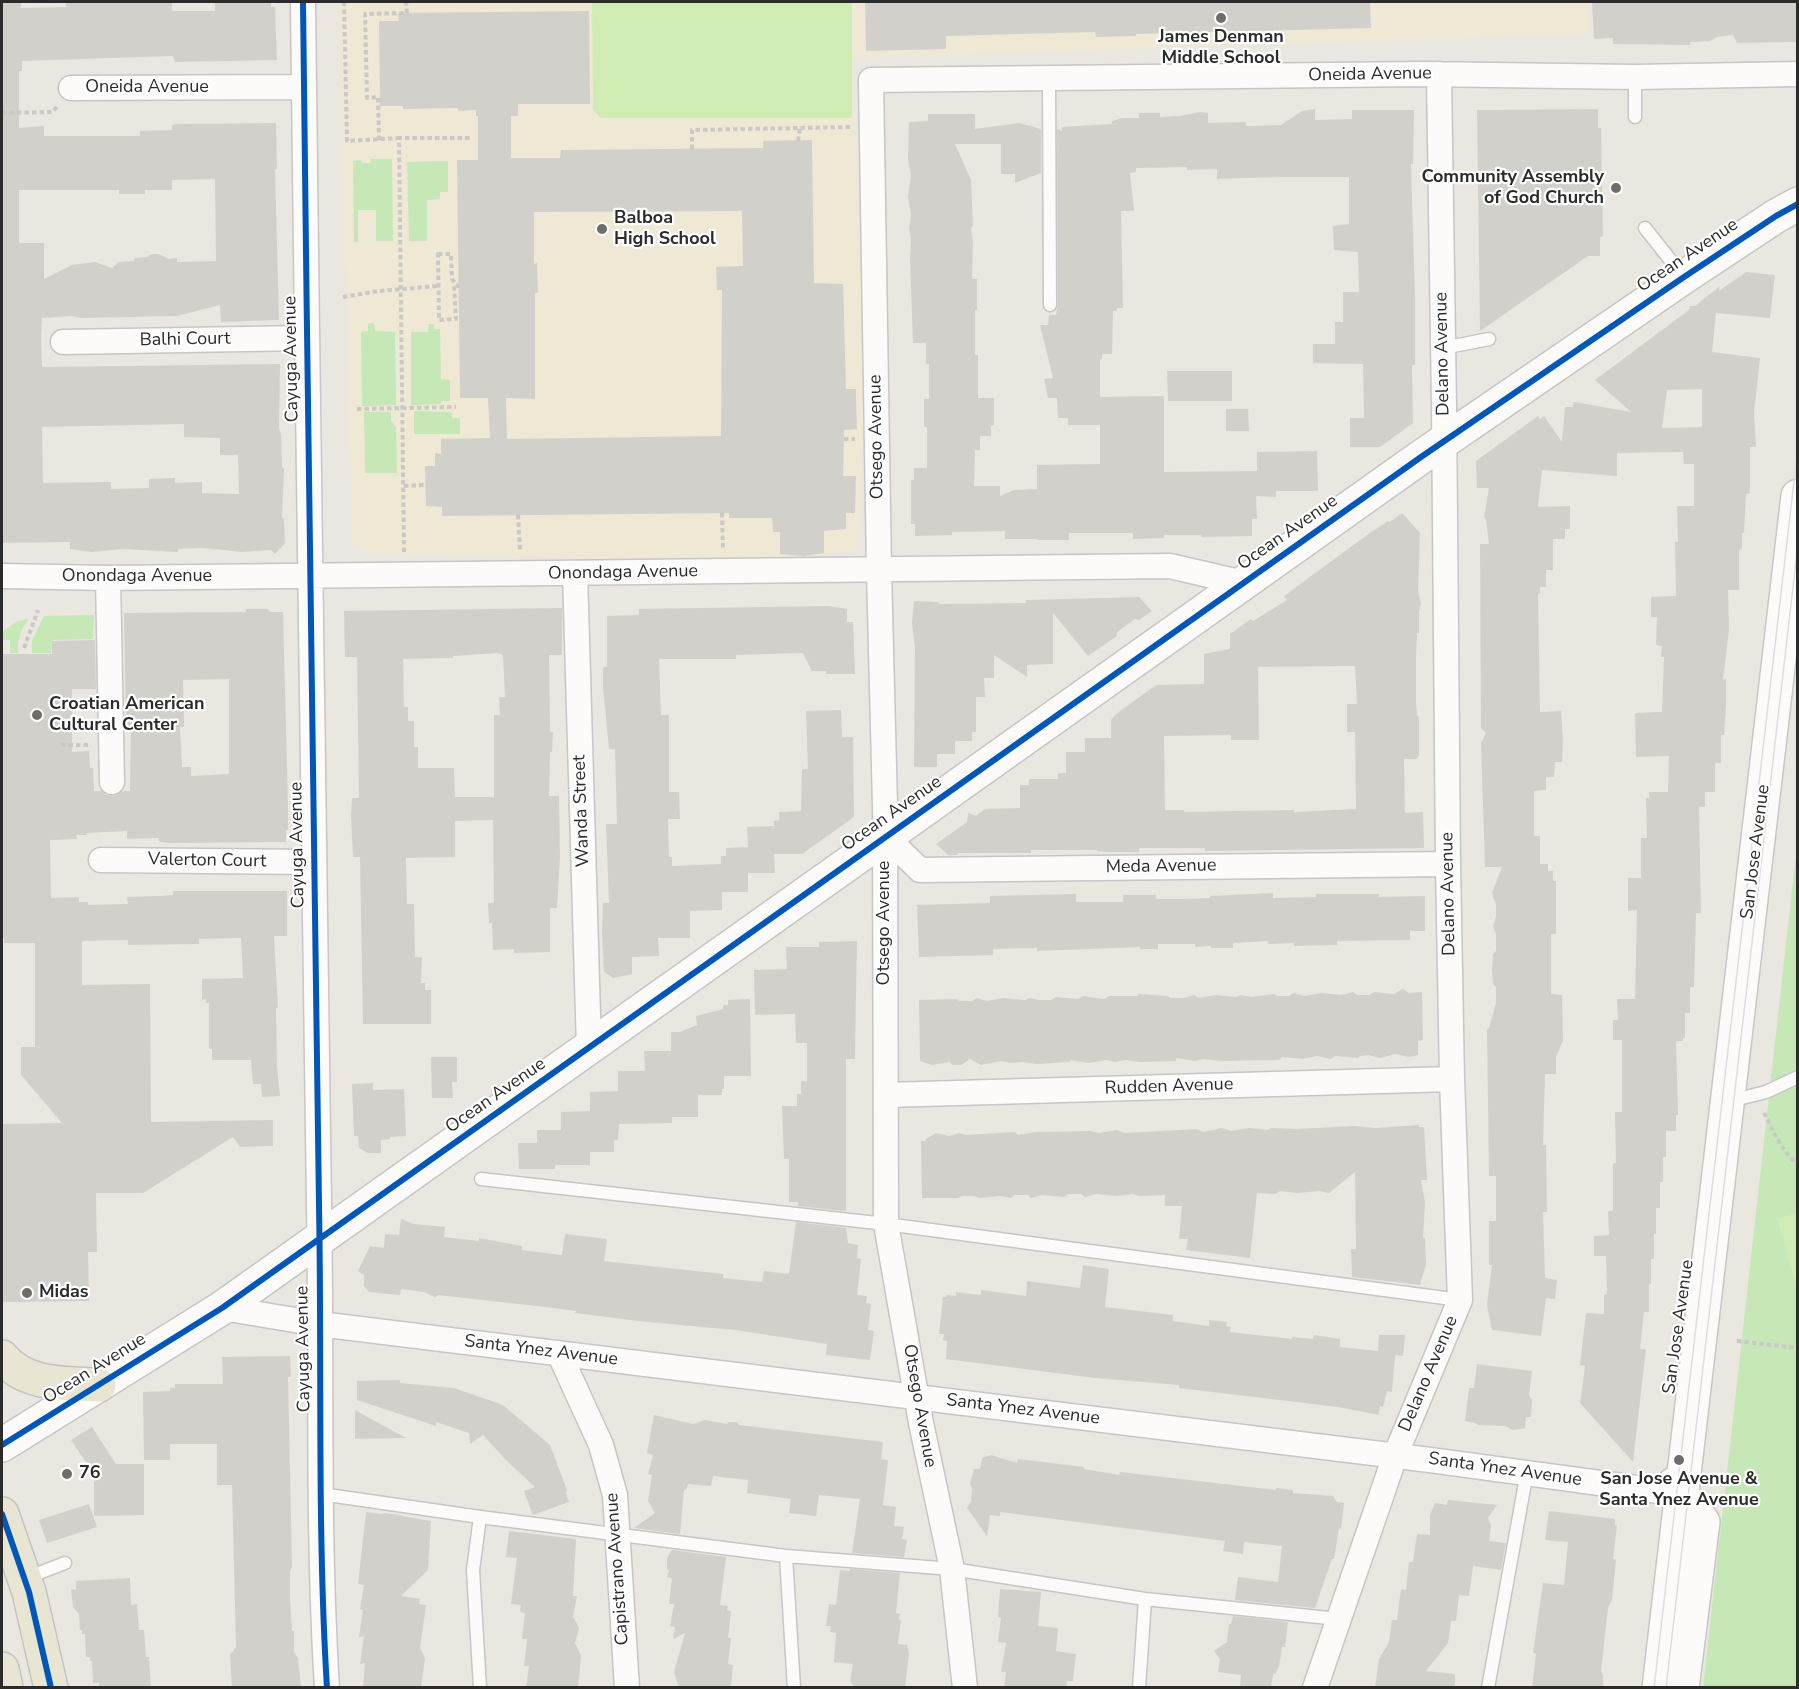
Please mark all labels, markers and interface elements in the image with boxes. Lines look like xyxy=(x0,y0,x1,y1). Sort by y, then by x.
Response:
marker: James Denman Middle School xyxy=(1214,11,1228,25)
place label: James Denman Middle School xyxy=(1158,27,1284,70)
street label: Oneida Avenue xyxy=(1308,63,1432,87)
street label: Oneida Avenue xyxy=(85,77,209,99)
place label: Community Assembly of God Church xyxy=(1421,167,1604,210)
marker: Community Assembly of God Church xyxy=(1609,181,1623,195)
place label: Balboa High School xyxy=(614,208,716,250)
street label: Ocean Avenue xyxy=(1633,214,1743,298)
marker: Balboa High School xyxy=(595,222,609,236)
street label: Delano Avenue xyxy=(1431,292,1455,416)
street label: Cayuga Avenue xyxy=(280,296,304,422)
street label: Balhi Court xyxy=(139,328,231,352)
street label: Otsego Avenue xyxy=(865,374,889,500)
street label: Ocean Avenue xyxy=(1234,491,1342,575)
street label: Onondaga Avenue xyxy=(548,561,698,585)
street label: Onondaga Avenue xyxy=(62,566,212,588)
place label: Croatian American Cultural Center xyxy=(49,694,204,736)
marker: Croatian American Cultural Center xyxy=(30,708,44,722)
street label: Wanda Street xyxy=(569,754,595,868)
street label: Ocean Avenue xyxy=(838,772,946,856)
street label: Cayuga Avenue xyxy=(286,782,310,908)
street label: San Jose Avenue xyxy=(1737,783,1775,921)
street label: Delano Avenue xyxy=(1437,832,1461,956)
street label: Valerton Court xyxy=(148,849,266,873)
street label: Meda Avenue xyxy=(1105,855,1217,879)
street label: Otsego Avenue xyxy=(874,861,896,985)
street label: Ocean Avenue xyxy=(442,1054,550,1138)
street label: Rudden Avenue xyxy=(1104,1074,1234,1100)
street label: San Jose Avenue xyxy=(1659,1258,1699,1396)
place label: Midas xyxy=(39,1282,89,1304)
marker: Midas xyxy=(20,1286,34,1300)
street label: Cayuga Avenue xyxy=(292,1286,316,1412)
street label: Delano Avenue xyxy=(1395,1313,1463,1435)
street label: Ocean Avenue xyxy=(40,1329,150,1409)
street label: Santa Ynez Avenue xyxy=(463,1331,619,1371)
street label: Otsego Avenue xyxy=(898,1343,940,1469)
street label: Santa Ynez Avenue xyxy=(945,1390,1101,1430)
street label: Santa Ynez Avenue xyxy=(1427,1449,1583,1491)
marker: San Jose Avenue & Santa Ynez Avenue xyxy=(1672,1453,1686,1467)
place label: 76 xyxy=(79,1463,101,1485)
marker: 76 xyxy=(60,1467,74,1481)
place label: San Jose Avenue & Santa Ynez Avenue xyxy=(1599,1469,1759,1512)
street label: Capistrano Avenue xyxy=(602,1492,634,1646)

